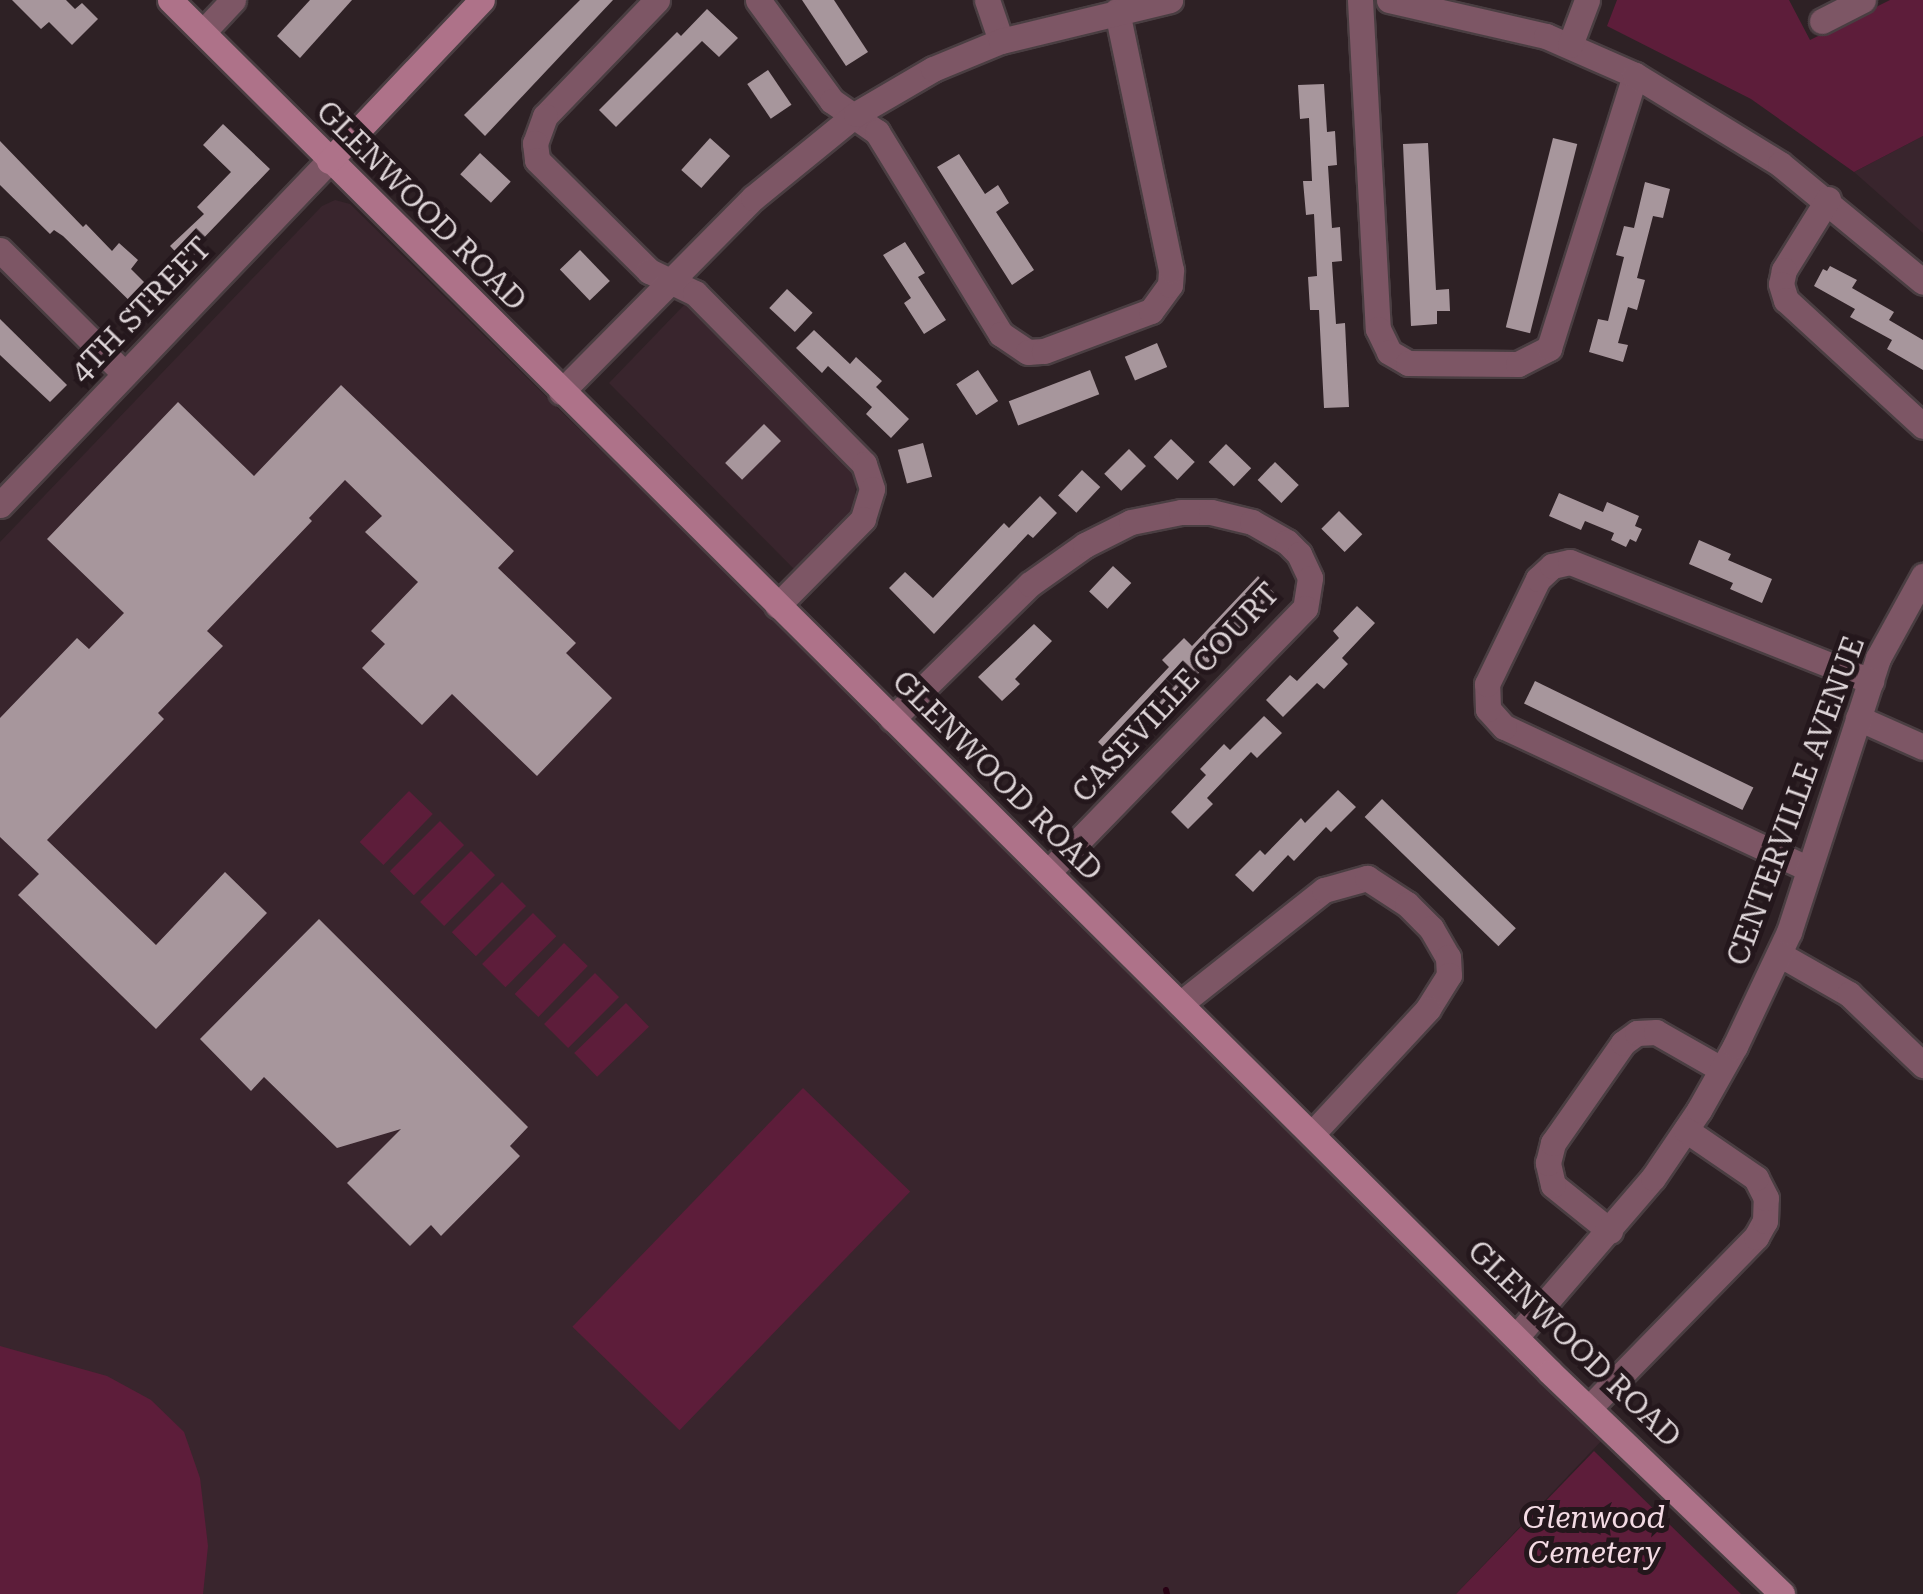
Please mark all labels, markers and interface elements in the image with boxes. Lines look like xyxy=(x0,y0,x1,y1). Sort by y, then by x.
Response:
street label: GLENWOOD ROAD xyxy=(309,94,533,318)
street label: 4TH STREET xyxy=(63,230,219,390)
street label: CASEVILLE COURT xyxy=(1065,576,1287,810)
street label: CENTERVILLE AVENUE xyxy=(1720,632,1872,970)
street label: GLENWOOD ROAD xyxy=(885,664,1109,888)
street label: GLENWOOD ROAD xyxy=(1460,1233,1688,1455)
park label: Glenwood Cemetery xyxy=(1523,1500,1665,1570)

